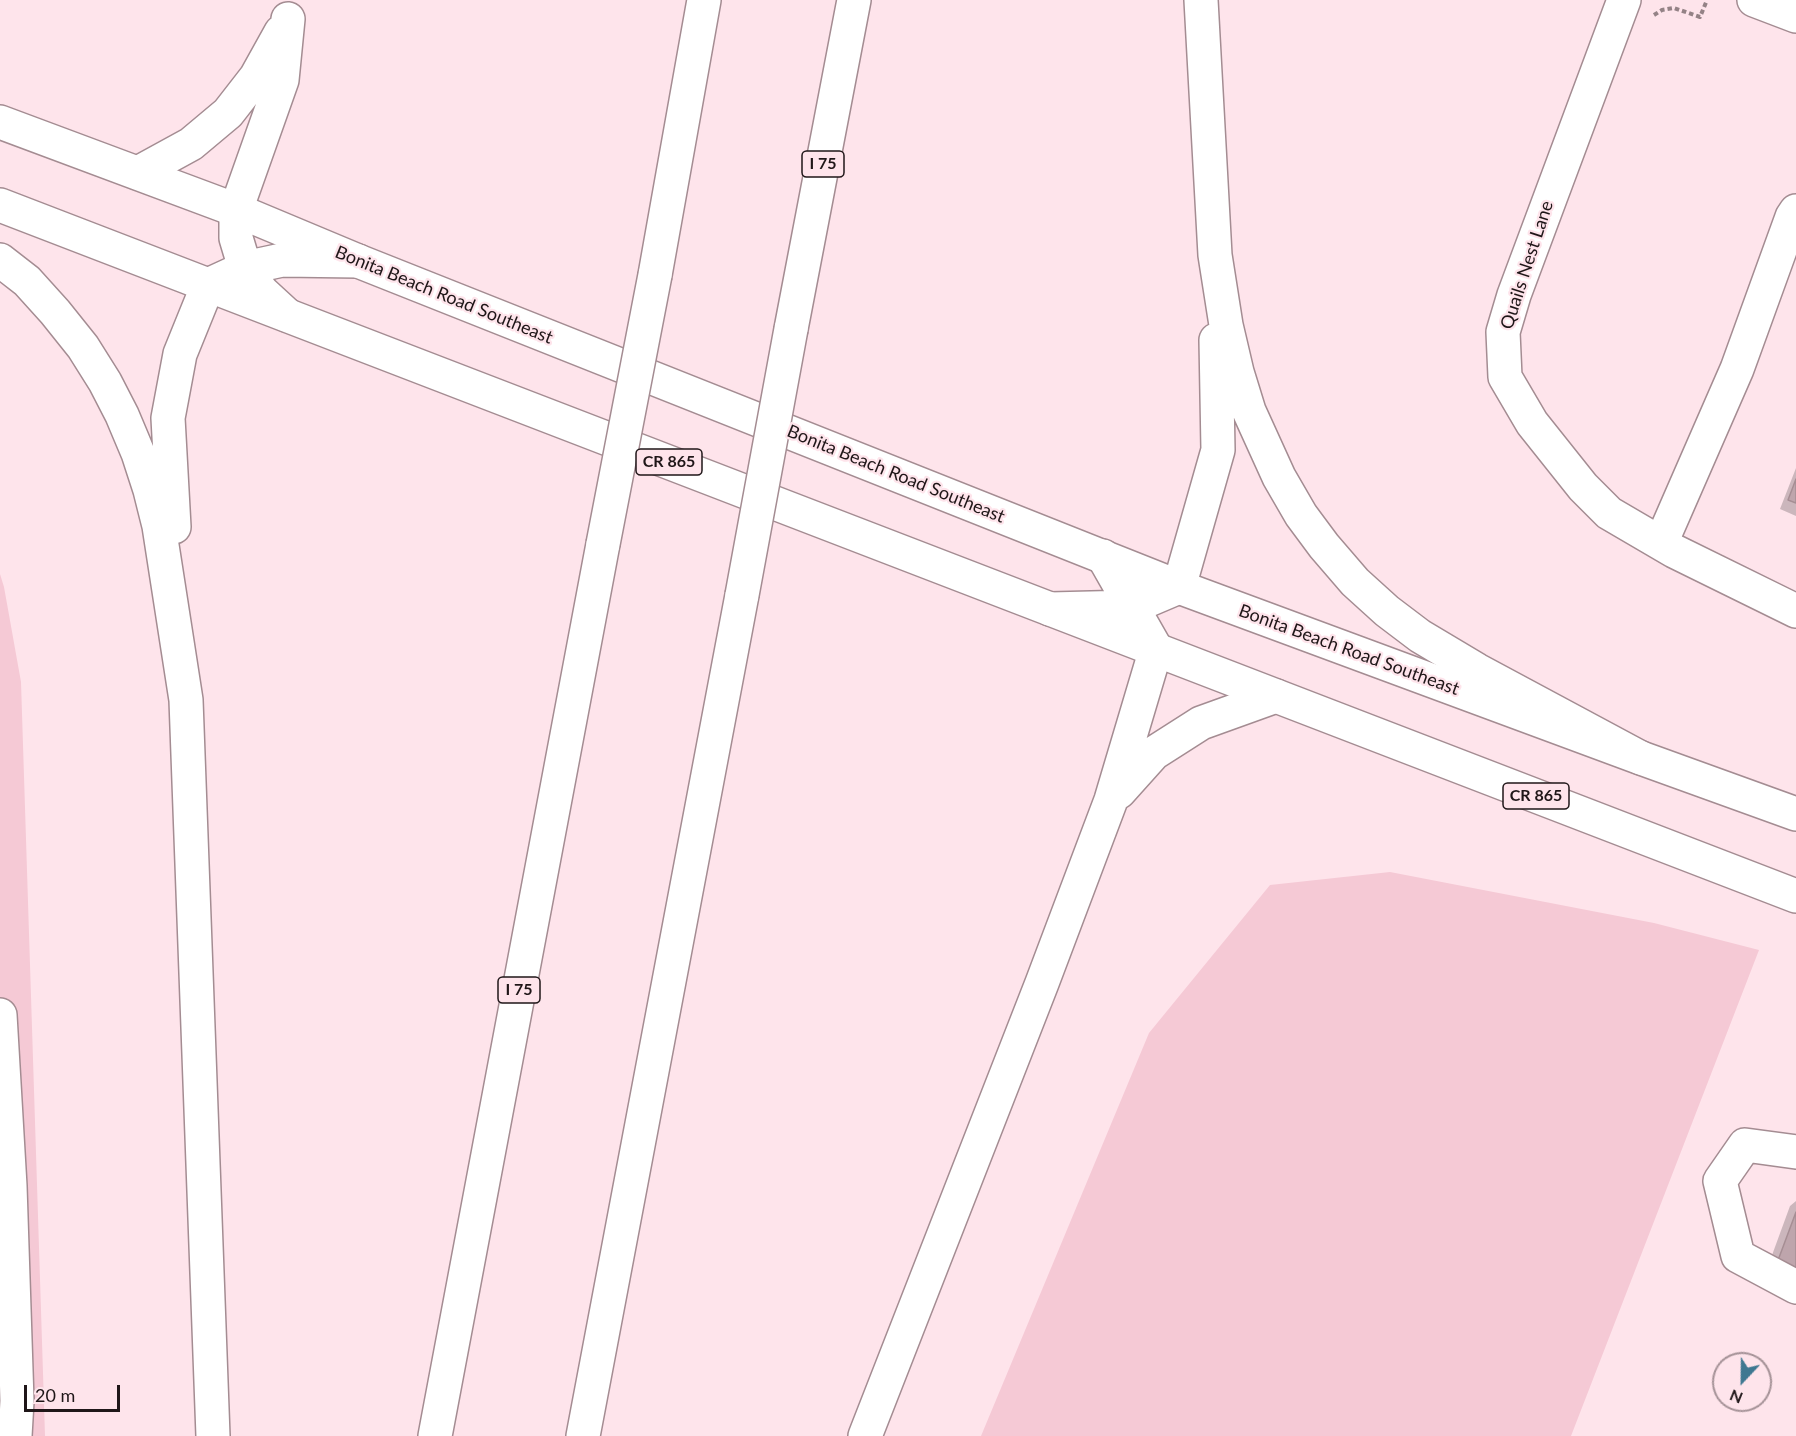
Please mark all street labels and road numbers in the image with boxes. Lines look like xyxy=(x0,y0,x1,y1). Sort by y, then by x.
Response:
road number: I 75 xyxy=(802,151,844,177)
street label: Quails Nest Lane xyxy=(1496,198,1558,332)
street label: Bonita Beach Road Southeast xyxy=(332,241,556,349)
street label: Bonita Beach Road Southeast xyxy=(784,420,1008,528)
road number: CR 865 xyxy=(636,449,702,475)
street label: Bonita Beach Road Southeast xyxy=(1236,600,1462,700)
road number: CR 865 xyxy=(1503,783,1569,809)
road number: I 75 xyxy=(498,977,540,1003)

